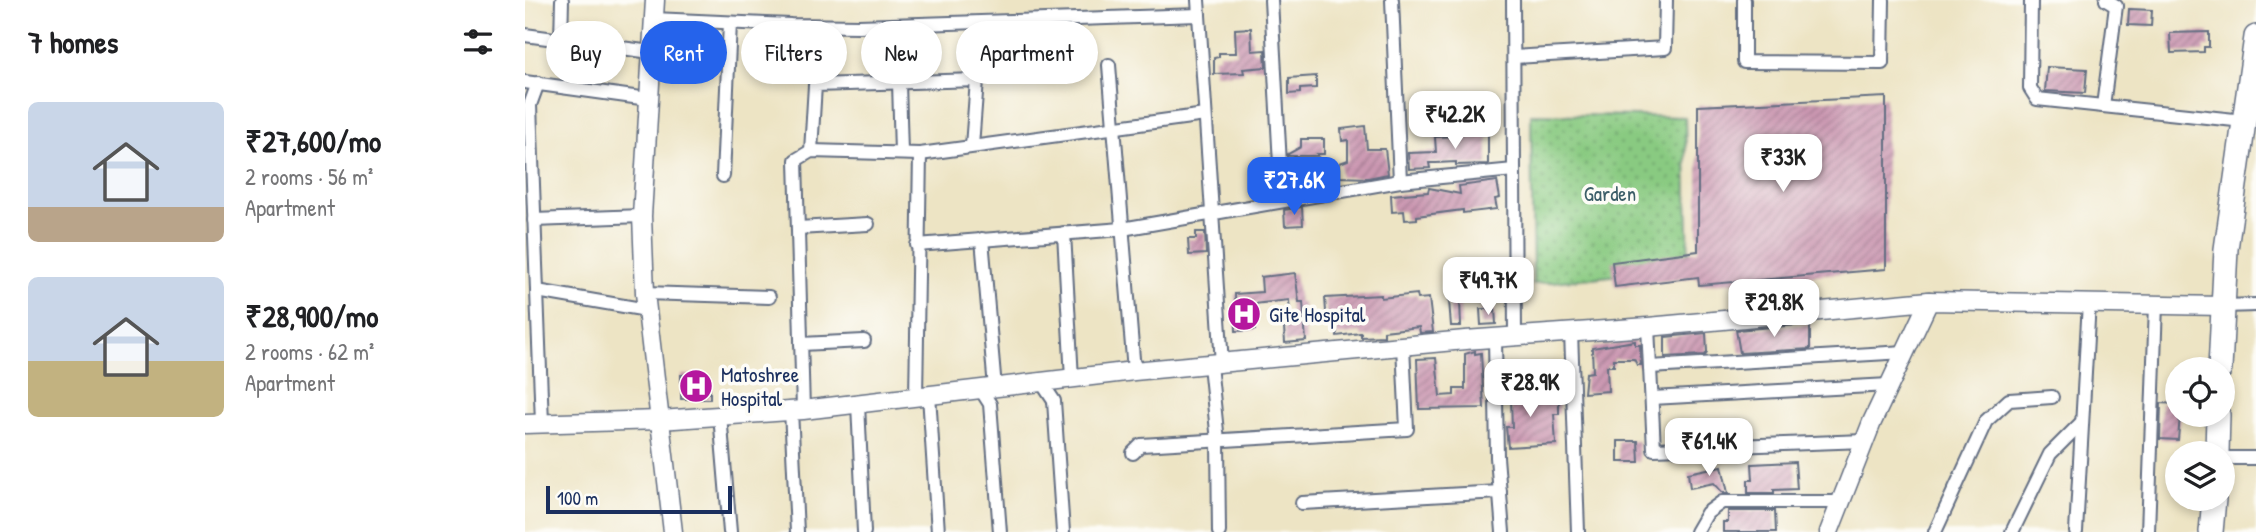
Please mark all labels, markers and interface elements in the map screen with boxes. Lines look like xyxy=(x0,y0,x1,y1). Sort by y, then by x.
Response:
chip: Buy xyxy=(546,21,626,84)
chip: Rent xyxy=(640,21,727,84)
chip: Filters xyxy=(741,21,847,84)
chip: New xyxy=(861,21,942,84)
chip: Apartment xyxy=(956,21,1098,84)
text: 7 homes xyxy=(28,22,118,62)
icon: filters xyxy=(459,23,497,61)
pin: ₹42.2K xyxy=(1398,92,1512,151)
text: ₹42.2K xyxy=(1425,98,1485,129)
text: ₹27,600/mo xyxy=(245,121,381,161)
icon: home xyxy=(84,130,168,214)
pin: ₹33K xyxy=(1742,134,1824,194)
text: ₹33K xyxy=(1760,141,1806,172)
pin: ₹27.6K xyxy=(1237,158,1351,217)
text: 2 rooms · 56 m² xyxy=(245,161,373,192)
text: ₹27.6K xyxy=(1263,164,1325,195)
park label: Garden xyxy=(1584,179,1636,208)
text: Apartment xyxy=(245,192,335,223)
pin: ₹49.7K xyxy=(1431,258,1545,317)
text: ₹49.7K xyxy=(1459,264,1517,295)
pin: ₹29.8K xyxy=(1717,280,1831,339)
text: ₹29.8K xyxy=(1744,286,1804,317)
hospital icon: Gite Hospital xyxy=(1225,295,1263,333)
text: ₹28,900/mo xyxy=(245,296,378,336)
place label: Gite Hospital xyxy=(1269,300,1366,329)
icon: home xyxy=(84,305,168,389)
text: 2 rooms · 62 m² xyxy=(245,336,374,367)
map controls xyxy=(2165,357,2235,511)
button: locate xyxy=(2165,357,2235,427)
place label: Matoshree Hospital xyxy=(721,360,799,413)
pin: ₹28.9K xyxy=(1473,360,1587,419)
text: ₹28.9K xyxy=(1500,366,1560,397)
text: Apartment xyxy=(245,367,335,398)
hospital icon: Matoshree Hospital xyxy=(677,367,715,405)
pin: ₹61.4K xyxy=(1652,419,1766,478)
text: ₹61.4K xyxy=(1681,425,1737,456)
button: layers xyxy=(2165,441,2235,511)
scale bar xyxy=(546,483,731,515)
text: 100 m xyxy=(557,485,598,511)

